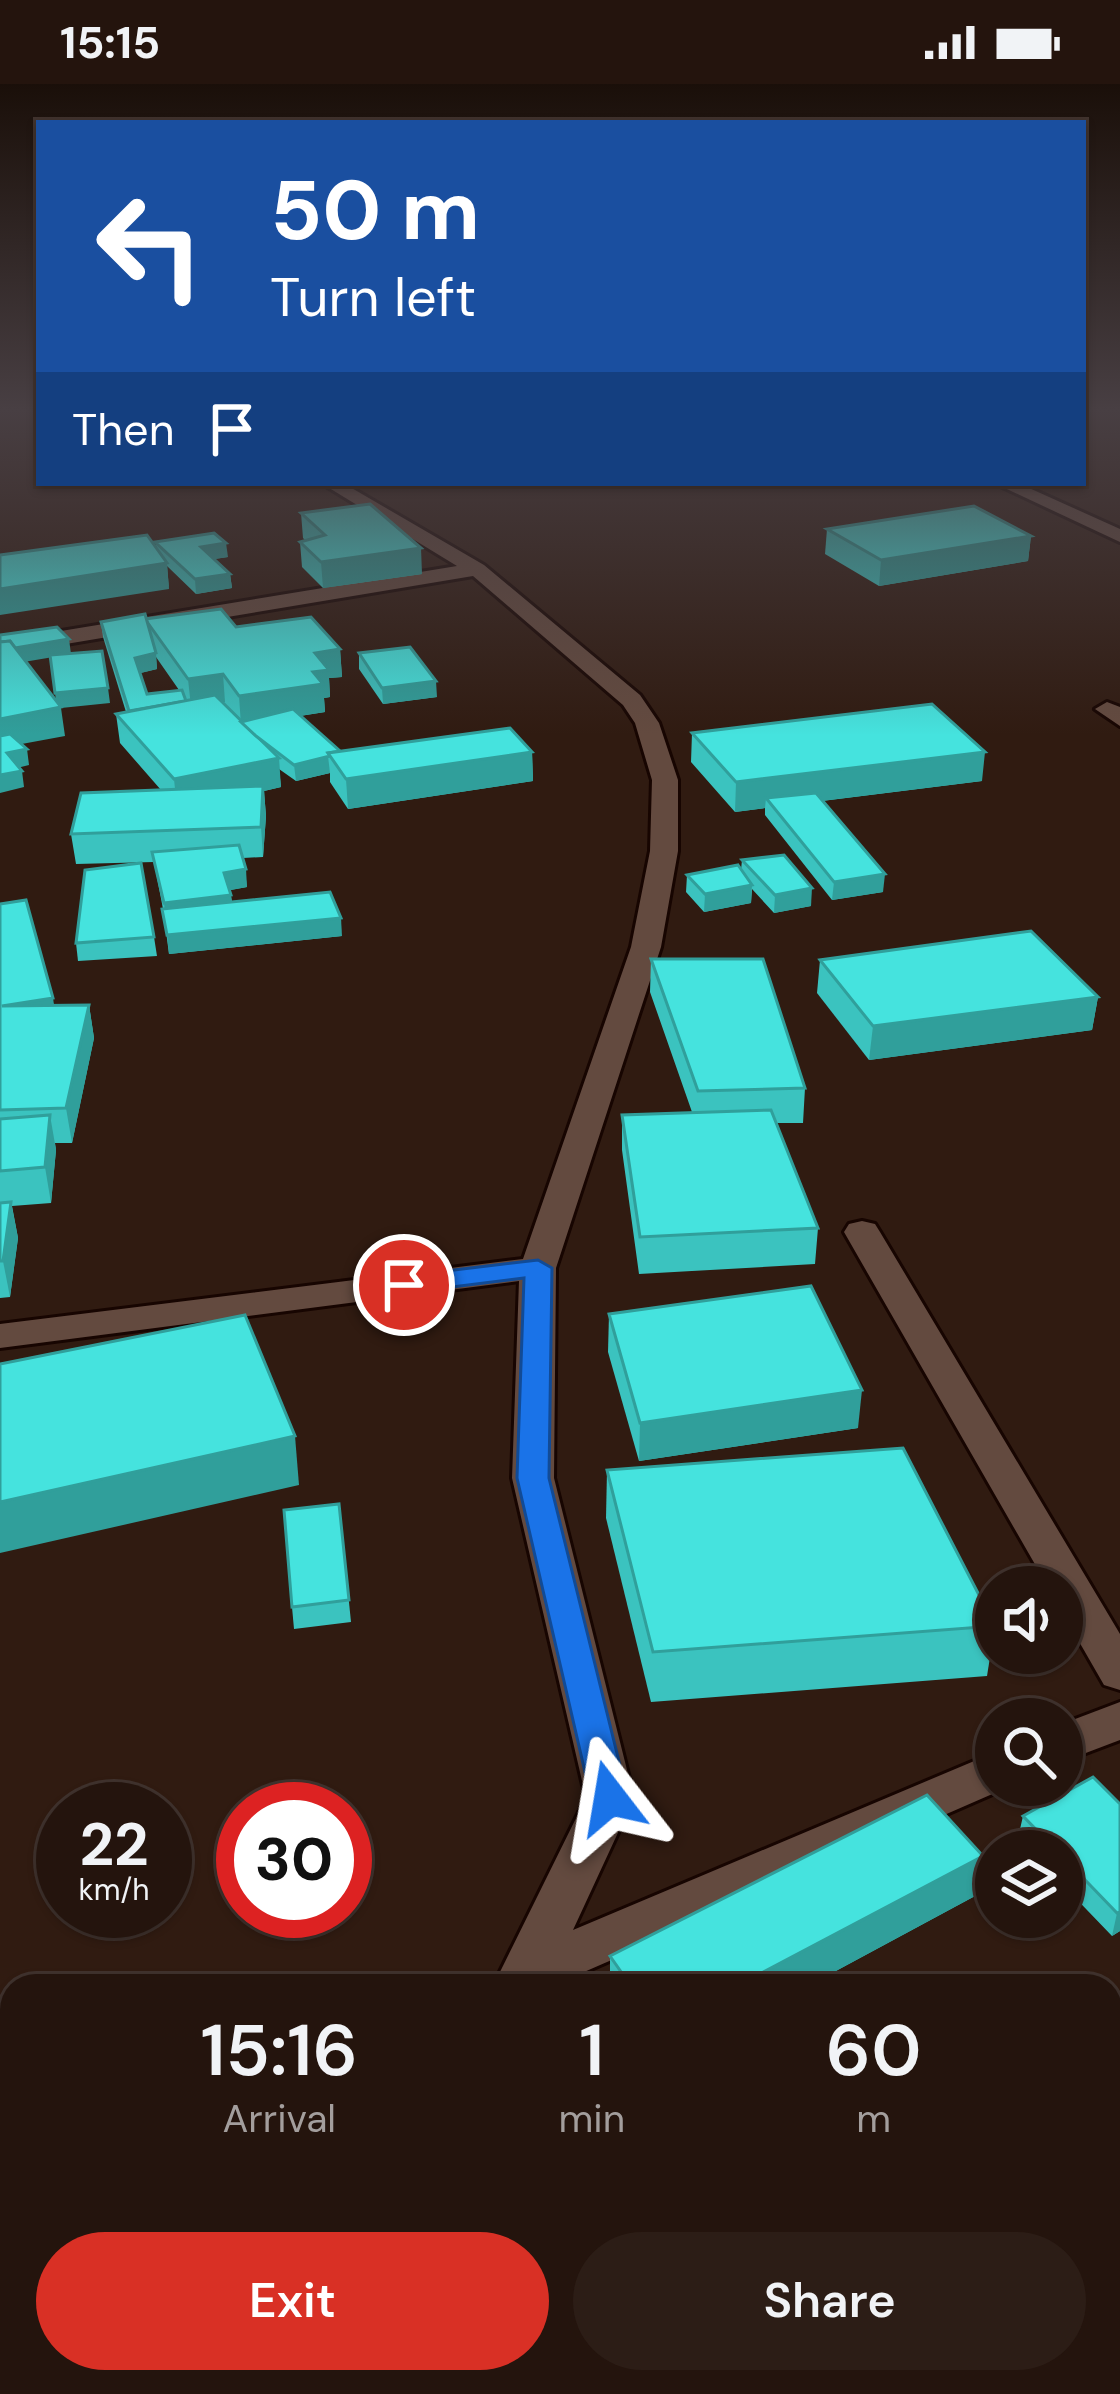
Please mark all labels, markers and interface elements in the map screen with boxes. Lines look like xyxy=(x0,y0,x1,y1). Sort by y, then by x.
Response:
text: 15:15 xyxy=(60,13,160,72)
text: 50 m xyxy=(270,156,480,265)
icon: left xyxy=(72,168,228,324)
text: Turn left xyxy=(270,262,476,333)
icon: arrive xyxy=(199,396,265,462)
text: Then xyxy=(72,400,175,459)
pin xyxy=(353,1234,455,1336)
icon: arrive xyxy=(371,1252,437,1318)
map controls xyxy=(975,1566,1083,1938)
button: sound xyxy=(975,1566,1083,1674)
button: search xyxy=(975,1698,1083,1806)
position arrow xyxy=(547,1735,673,1861)
speed limit sign: 30 xyxy=(216,1782,372,1938)
text: 22 xyxy=(79,1805,149,1884)
button: layers xyxy=(975,1830,1083,1938)
text: km/h xyxy=(79,1870,149,1909)
text: 15:16 xyxy=(201,2004,358,2097)
text: 1 xyxy=(579,2004,604,2097)
text: 60 xyxy=(826,2004,921,2097)
text: Arrival xyxy=(222,2093,336,2144)
text: min xyxy=(559,2093,625,2144)
text: m xyxy=(856,2093,891,2144)
button: Exit xyxy=(36,2232,549,2370)
button: Share xyxy=(573,2232,1086,2370)

